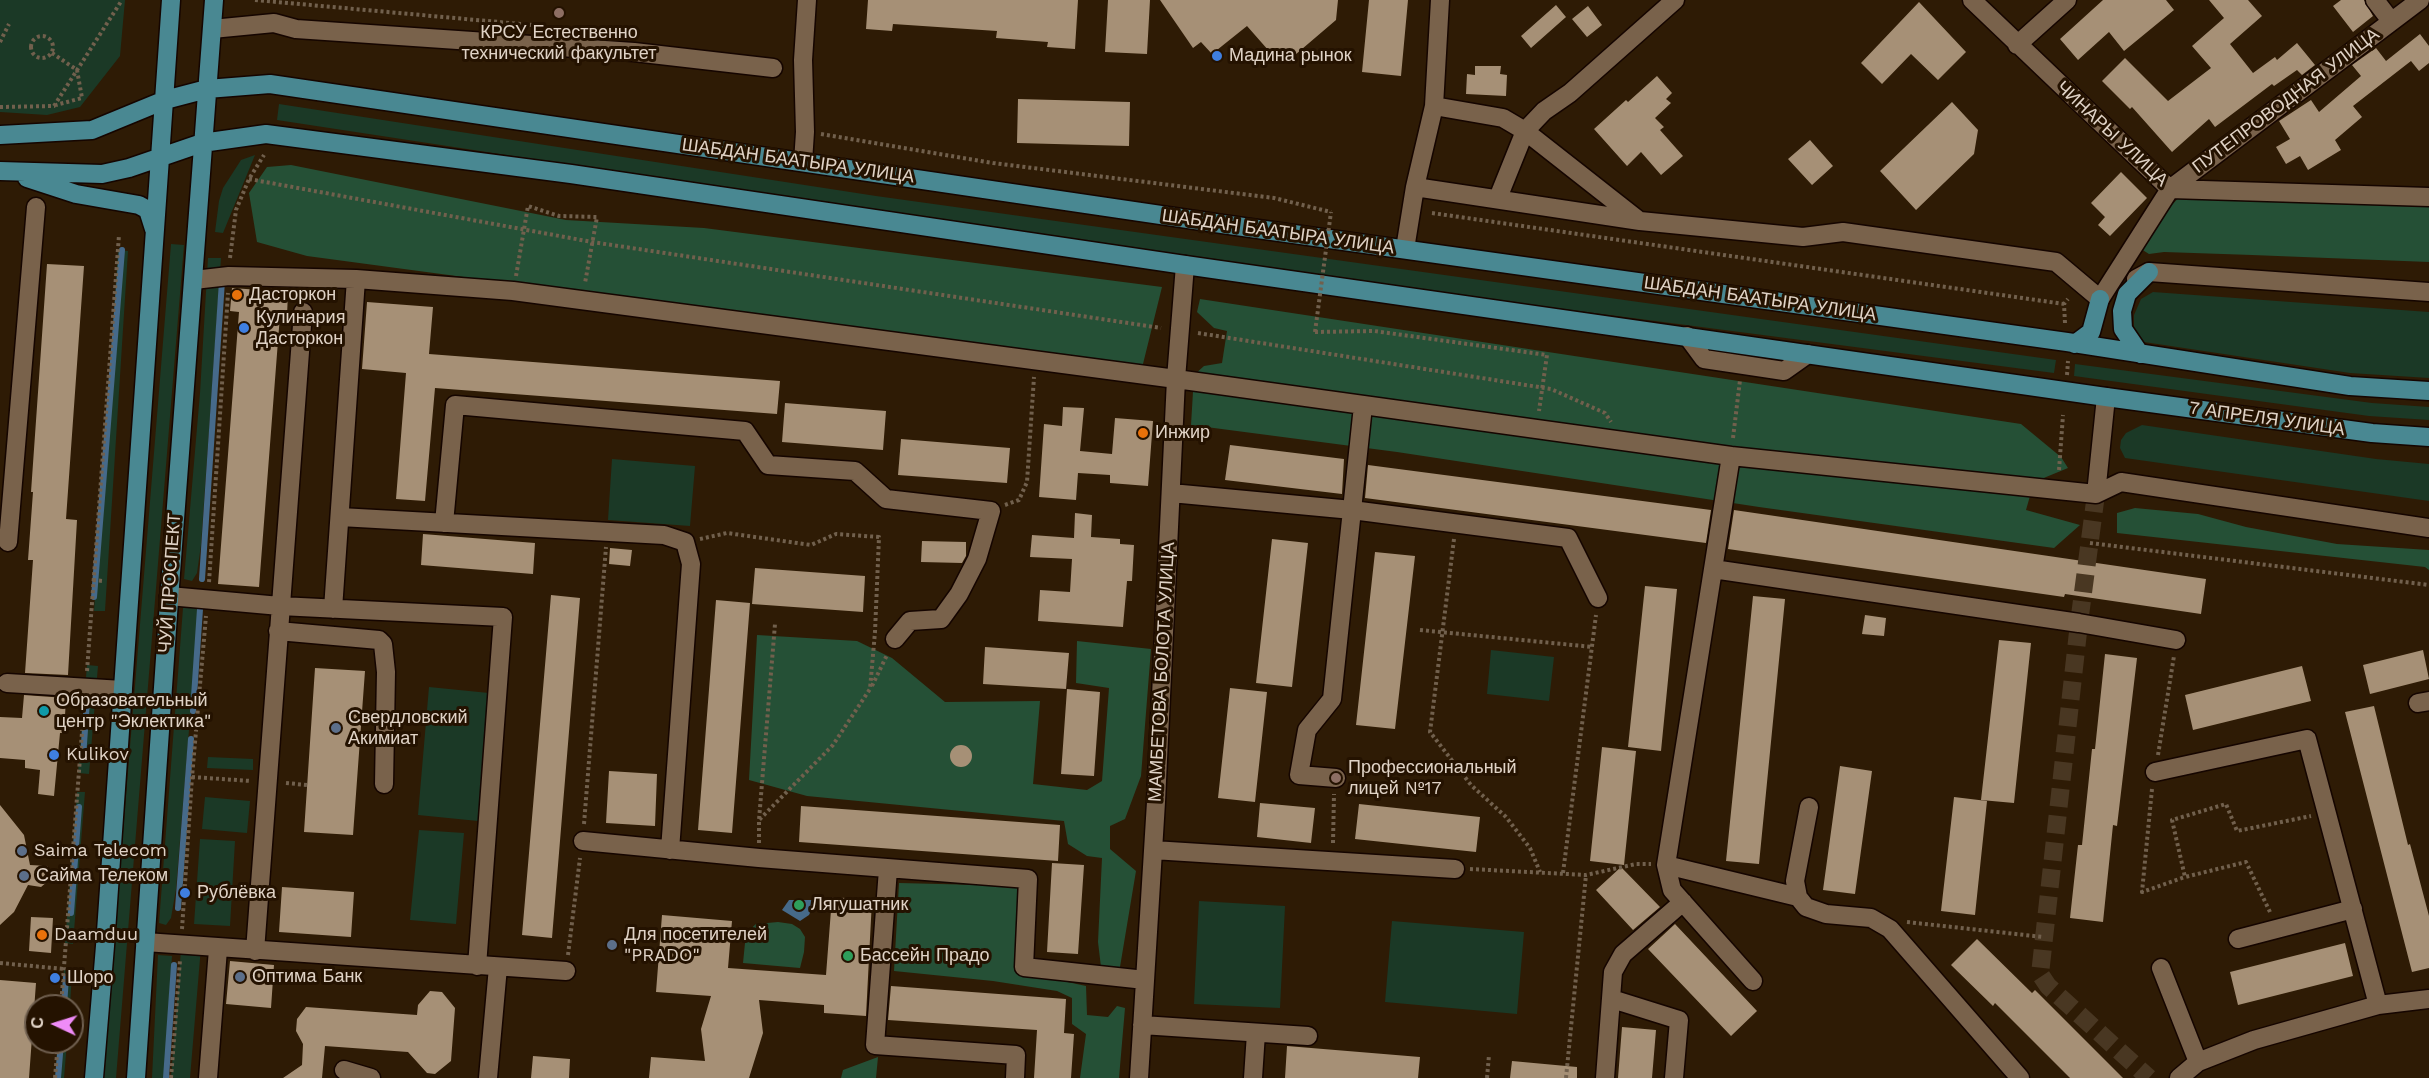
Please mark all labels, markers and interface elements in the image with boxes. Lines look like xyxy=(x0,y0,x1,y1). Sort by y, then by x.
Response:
marker: КРСУ Естественно технический факультет xyxy=(552,6,566,20)
place label: КРСУ Естественно технический факультет xyxy=(462,22,656,64)
street label: ПУТЕПРОВОДНАЯ УЛИЦА xyxy=(2188,24,2384,178)
place label: Мадина рынок xyxy=(1229,45,1352,67)
marker: Мадина рынок xyxy=(1210,49,1224,63)
street label: ЧИНАРЫ УЛИЦА xyxy=(2052,77,2172,191)
street label: ШАБДАН БААТЫРА УЛИЦА xyxy=(680,134,916,188)
street label: ШАБДАН БААТЫРА УЛИЦА xyxy=(1160,205,1396,259)
street label: ШАБДАН БААТЫРА УЛИЦА xyxy=(1642,272,1878,326)
place label: Дасторкон xyxy=(249,284,336,306)
marker: Дасторкон xyxy=(230,288,244,302)
place label: Кулинария Дасторкон xyxy=(256,307,345,350)
marker: Кулинария Дасторкон xyxy=(237,321,251,335)
street label: 7 АПРЕЛЯ УЛИЦА xyxy=(2188,397,2346,441)
place label: Инжир xyxy=(1155,422,1210,444)
marker: Инжир xyxy=(1136,426,1150,440)
street label: ЧУЙ ПРОСПЕКТ xyxy=(154,512,186,654)
street label: МАМБЕТОВА БОЛОТА УЛИЦА xyxy=(1144,542,1180,802)
place label: Образовательный центр "Эклектика" xyxy=(56,690,211,732)
marker: Образовательный центр "Эклектика" xyxy=(37,704,51,718)
place label: Свердловский Акимиат xyxy=(348,707,468,750)
marker: Свердловский Акимиат xyxy=(329,721,343,735)
place label: Kulikov xyxy=(66,744,129,766)
marker: Kulikov xyxy=(47,748,61,762)
place label: Профессиональный лицей №17 xyxy=(1348,757,1517,800)
marker: Профессиональный лицей №17 xyxy=(1329,771,1343,785)
place label: Saima Telecom xyxy=(34,840,167,862)
marker: Saima Telecom xyxy=(15,844,29,858)
place label: Сайма Телеком xyxy=(36,865,168,887)
marker: Сайма Телеком xyxy=(17,869,31,883)
place label: Рублёвка xyxy=(197,882,276,904)
marker: Рублёвка xyxy=(178,886,192,900)
place label: Лягушатник xyxy=(811,894,908,916)
marker: Лягушатник xyxy=(792,898,806,912)
place label: Daamduu xyxy=(54,924,138,946)
place label: Для посетителей "PRADO" xyxy=(624,924,767,966)
marker: Daamduu xyxy=(35,928,49,942)
marker: Для посетителей "PRADO" xyxy=(605,938,619,952)
place label: Бассейн Прадо xyxy=(860,945,989,967)
marker: Бассейн Прадо xyxy=(841,949,855,963)
place label: Оптима Банк xyxy=(252,966,362,988)
place label: Шоро xyxy=(67,967,114,989)
marker: Оптима Банк xyxy=(233,970,247,984)
marker: Шоро xyxy=(48,971,62,985)
north arrow xyxy=(24,994,84,1054)
text: С xyxy=(28,1016,47,1029)

